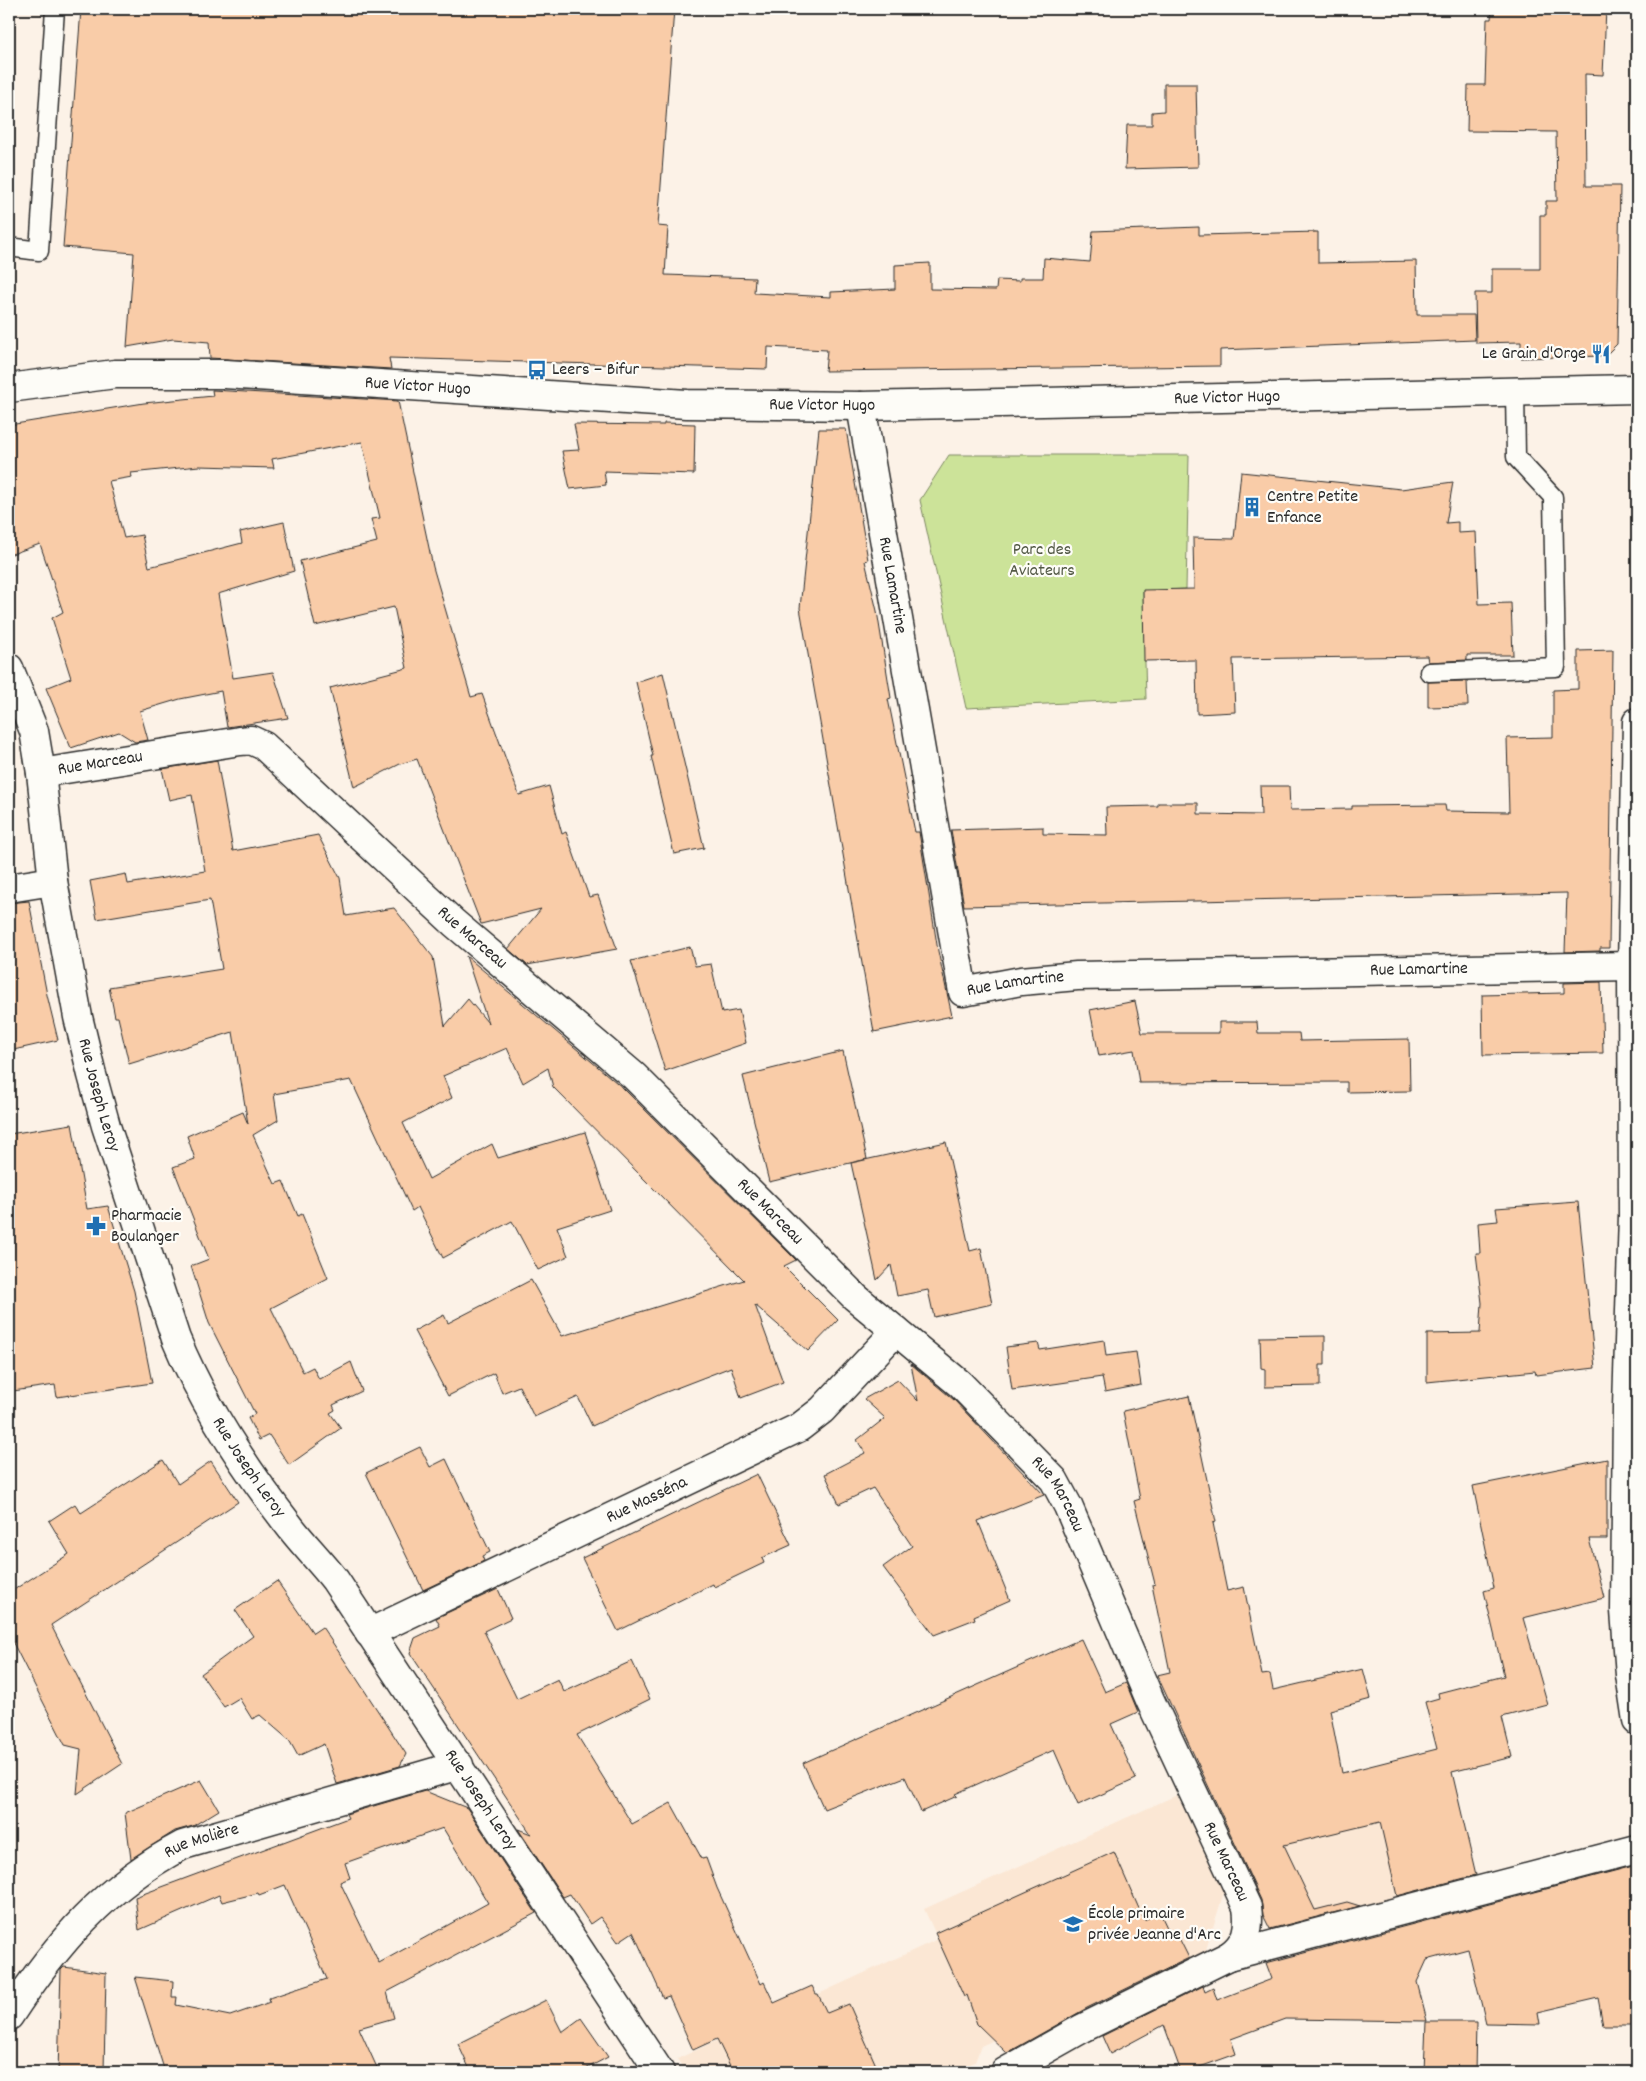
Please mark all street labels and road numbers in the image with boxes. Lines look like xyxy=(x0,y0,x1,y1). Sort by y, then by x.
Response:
street label: Rue Victor Hugo xyxy=(364,371,471,402)
street label: Rue Victor Hugo xyxy=(1174,384,1280,412)
street label: Rue Victor Hugo xyxy=(769,392,875,419)
street label: Rue Lamartine xyxy=(871,535,913,636)
street label: Rue Marceau xyxy=(56,744,145,783)
street label: Rue Marceau xyxy=(431,901,513,975)
street label: Rue Lamartine xyxy=(1370,956,1468,983)
street label: Rue Lamartine xyxy=(965,965,1065,1004)
street label: Rue Joseph Leroy xyxy=(71,1036,126,1156)
street label: Rue Marceau xyxy=(731,1173,809,1251)
street label: Rue Joseph Leroy xyxy=(205,1413,292,1524)
street label: Rue Marceau xyxy=(1025,1451,1090,1536)
street label: Rue Masséna xyxy=(602,1470,692,1530)
street label: Rue Joseph Leroy xyxy=(438,1745,523,1856)
street label: Rue Molière xyxy=(160,1817,242,1865)
street label: Rue Marceau xyxy=(1196,1818,1255,1906)

